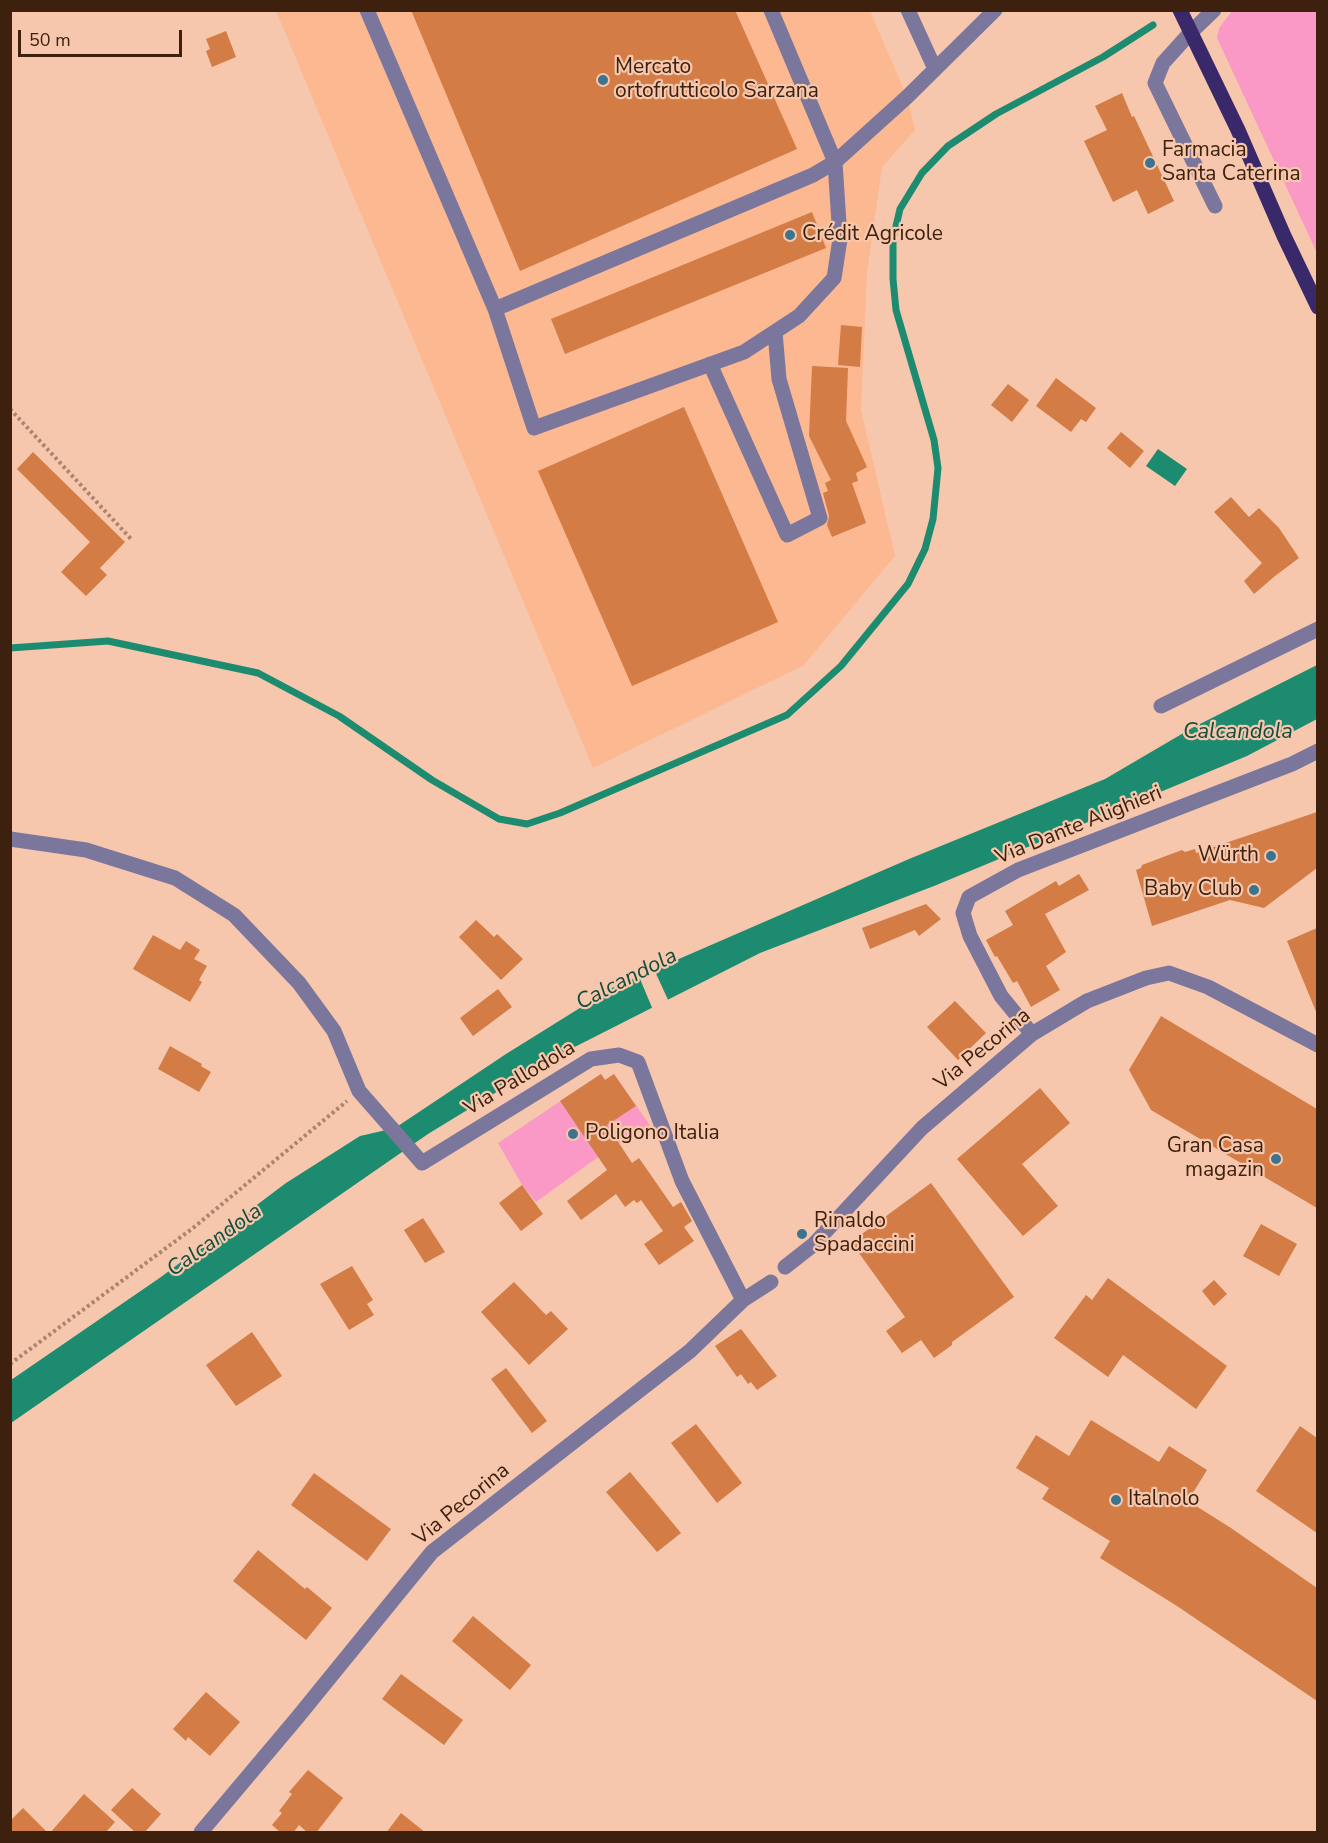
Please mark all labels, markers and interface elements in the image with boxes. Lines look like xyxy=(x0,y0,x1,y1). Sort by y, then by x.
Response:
scale bar xyxy=(21,18,184,56)
text: 50 m xyxy=(29,28,71,52)
place label: Mercato ortofrutticolo Sarzana xyxy=(615,55,819,105)
marker: Mercato ortofrutticolo Sarzana xyxy=(596,73,610,87)
place label: Farmacia Santa Caterina xyxy=(1162,138,1301,188)
marker: Farmacia Santa Caterina xyxy=(1143,156,1157,170)
place label: Crédit Agricole xyxy=(802,222,943,248)
marker: Crédit Agricole xyxy=(783,228,797,242)
water label: Calcandola xyxy=(1183,720,1293,746)
street label: Via Dante Alighieri xyxy=(992,781,1166,871)
place label: Würth xyxy=(1198,843,1259,869)
marker: Würth xyxy=(1264,849,1278,863)
place label: Baby Club xyxy=(1144,877,1242,903)
marker: Baby Club xyxy=(1247,883,1261,897)
water label: Calcandola xyxy=(572,943,682,1017)
street label: Via Pecorina xyxy=(930,1004,1036,1096)
street label: Via Pallodola xyxy=(460,1036,580,1122)
place label: Poligono Italia xyxy=(585,1121,720,1147)
marker: Poligono Italia xyxy=(566,1127,580,1141)
place label: Gran Casa magazin xyxy=(1167,1134,1264,1184)
marker: Gran Casa magazin xyxy=(1269,1152,1283,1166)
water label: Calcandola xyxy=(162,1199,268,1283)
place label: Rinaldo Spadaccini xyxy=(814,1209,915,1259)
marker: Rinaldo Spadaccini xyxy=(795,1227,809,1241)
street label: Via Pecorina xyxy=(409,1459,515,1551)
place label: Italnolo xyxy=(1128,1487,1199,1513)
marker: Italnolo xyxy=(1109,1493,1123,1507)

